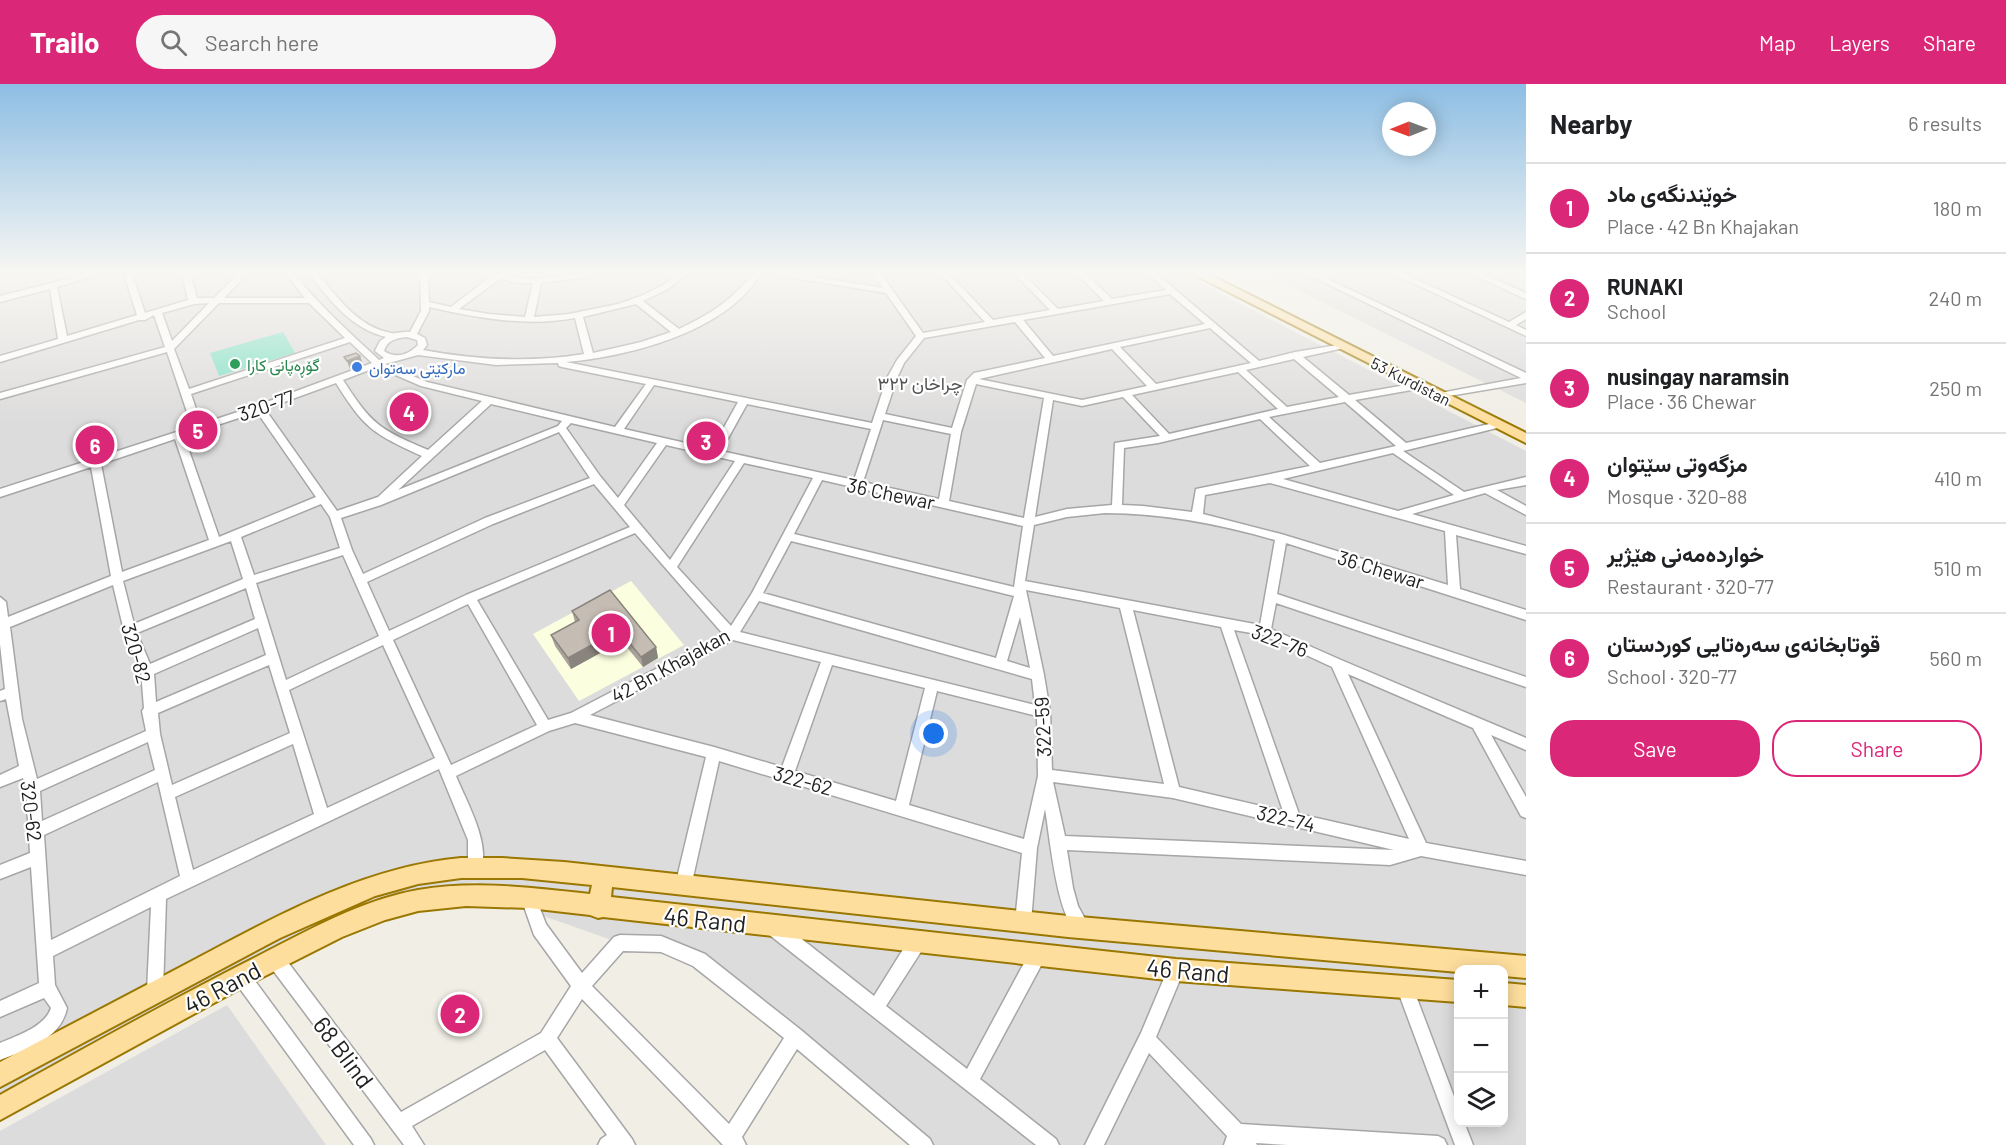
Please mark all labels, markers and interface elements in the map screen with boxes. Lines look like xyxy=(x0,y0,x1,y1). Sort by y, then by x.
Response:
search box xyxy=(136,15,556,69)
text: Trailo xyxy=(30,25,100,59)
icon: search xyxy=(157,26,190,59)
text: Search here xyxy=(205,29,319,55)
text: Map xyxy=(1759,30,1796,55)
text: Layers xyxy=(1829,30,1890,55)
text: Share xyxy=(1923,30,1976,55)
north arrow xyxy=(1382,102,1436,156)
text: Nearby xyxy=(1550,108,1632,139)
text: 6 results xyxy=(1908,111,1982,135)
text: خوێندنگەی ماد xyxy=(1607,180,1737,206)
text: 1 xyxy=(1566,196,1573,220)
text: 180 m xyxy=(1933,196,1982,220)
text: Place · 42 Bn Khajakan xyxy=(1607,214,1799,238)
text: RUNAKI xyxy=(1607,273,1683,299)
text: 2 xyxy=(1564,286,1575,310)
text: 240 m xyxy=(1928,286,1982,310)
text: School xyxy=(1607,299,1666,323)
street label: 53 Kurdistan xyxy=(1368,353,1454,409)
place label: گۆڕەپانی کارا xyxy=(247,355,320,378)
marker: گۆڕەپانی کارا xyxy=(228,357,242,371)
place label: مارکێتی سەتوان xyxy=(369,358,465,379)
marker: مارکێتی سەتوان xyxy=(350,360,364,374)
text: nusingay naramsin xyxy=(1607,363,1789,389)
district label: چراخان ٣٢٢ xyxy=(877,372,963,396)
text: 3 xyxy=(1564,376,1575,400)
text: 250 m xyxy=(1929,376,1982,400)
street label: 320-77 xyxy=(234,384,298,426)
text: Place · 36 Chewar xyxy=(1607,389,1756,413)
pin: 4 xyxy=(390,390,428,434)
pin: 5 xyxy=(178,408,218,452)
pin: 3 xyxy=(686,418,726,464)
pin: 6 xyxy=(76,422,115,468)
text: مزگەوتی سێتوان xyxy=(1607,450,1748,476)
text: 4 xyxy=(1563,466,1576,490)
text: 410 m xyxy=(1934,466,1982,490)
street label: 36 Chewar xyxy=(845,472,937,514)
text: Mosque · 320-88 xyxy=(1607,484,1747,508)
text: خواردەمەنی هێژیر xyxy=(1607,540,1764,566)
street label: 36 Chewar xyxy=(1335,544,1427,594)
text: 5 xyxy=(1564,556,1575,580)
text: 510 m xyxy=(1933,556,1982,580)
text: Restaurant · 320-77 xyxy=(1607,574,1774,598)
pin: 1 xyxy=(592,610,630,656)
street label: 322-76 xyxy=(1248,618,1312,662)
street label: 320-82 xyxy=(117,620,157,686)
street label: 42 Bn Khajakan xyxy=(606,622,734,708)
text: قوتابخانەی سەرەتایی کوردستان xyxy=(1607,630,1880,656)
text: 6 xyxy=(1564,646,1575,670)
text: 560 m xyxy=(1930,646,1982,670)
text: School · 320-77 xyxy=(1607,664,1737,688)
street label: 322-59 xyxy=(1028,696,1056,758)
your location xyxy=(919,719,948,748)
button: Save xyxy=(1550,720,1760,777)
button: Share xyxy=(1772,720,1982,777)
street label: 322-62 xyxy=(771,760,835,800)
street label: 320-62 xyxy=(16,779,48,843)
street label: 322-74 xyxy=(1254,800,1318,836)
street label: 46 Rand xyxy=(662,900,748,938)
street label: 46 Rand xyxy=(1145,952,1231,988)
street label: 46 Rand xyxy=(178,955,266,1019)
map controls xyxy=(1454,965,1508,1127)
button: + xyxy=(1454,965,1508,1019)
pin: 2 xyxy=(440,992,480,1036)
street label: 68 Blind xyxy=(308,1010,380,1094)
button: − xyxy=(1454,1019,1508,1073)
button: layers xyxy=(1454,1073,1508,1127)

